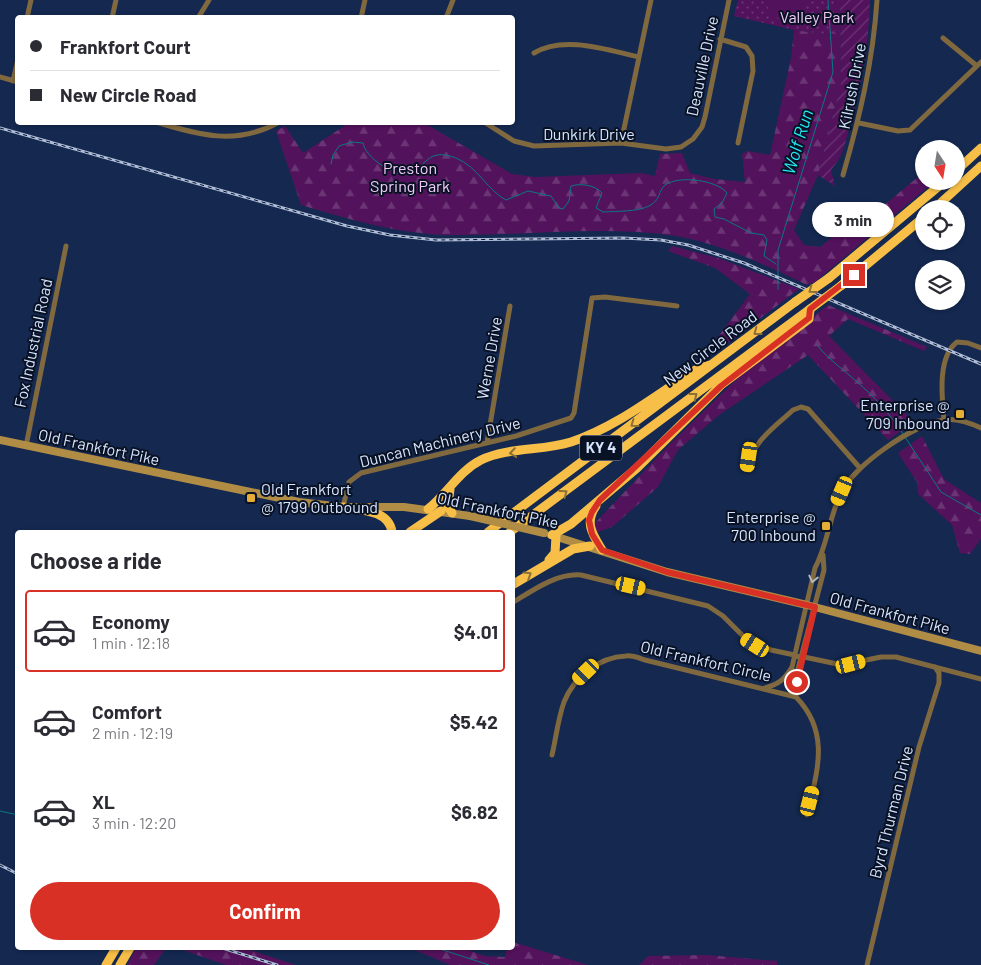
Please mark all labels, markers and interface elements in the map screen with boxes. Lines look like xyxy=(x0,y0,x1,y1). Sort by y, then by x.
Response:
park label: Valley Park xyxy=(780,7,854,26)
street label: Deauville Drive xyxy=(682,14,721,118)
text: Frankfort Court xyxy=(60,35,191,58)
street label: Kilrush Drive xyxy=(834,41,869,130)
text: New Circle Road xyxy=(60,83,197,106)
water label: Wolf Run xyxy=(777,106,817,177)
street label: Dunkirk Drive xyxy=(543,124,635,143)
north arrow xyxy=(915,140,965,190)
map controls xyxy=(915,140,965,310)
park label: Preston Spring Park xyxy=(370,158,450,195)
button: locate xyxy=(915,200,965,250)
callout: 3 min xyxy=(813,202,895,238)
text: 3 min xyxy=(834,210,872,229)
button: layers xyxy=(915,260,965,310)
route end xyxy=(843,264,865,286)
street label: Fox Industrial Road xyxy=(10,277,55,409)
one-way arrow xyxy=(808,284,818,293)
street label: New Circle Road xyxy=(659,306,760,389)
street label: Werne Drive xyxy=(472,315,505,401)
one-way arrow xyxy=(753,326,763,335)
one-way arrow xyxy=(688,393,697,401)
place label: Enterprise @ 709 Inbound xyxy=(860,395,950,432)
marker: Enterprise @ 709 Inbound xyxy=(954,408,966,420)
street label: Duncan Machinery Drive xyxy=(357,412,522,471)
one-way arrow xyxy=(630,418,639,427)
street label: Old Frankfort Pike xyxy=(37,424,162,469)
road number: KY 4 xyxy=(580,436,622,460)
car xyxy=(739,441,758,473)
one-way arrow xyxy=(509,447,517,457)
car xyxy=(829,474,854,508)
place label: Old Frankfort @ 1799 Outbound xyxy=(261,479,378,516)
street label: Old Frankfort Pike xyxy=(436,487,561,532)
one-way arrow xyxy=(558,490,568,499)
marker: Old Frankfort @ 1799 Outbound xyxy=(245,492,257,504)
place label: Enterprise @ 700 Inbound xyxy=(726,507,816,544)
marker: Enterprise @ 700 Inbound xyxy=(820,520,832,532)
text: Choose a ride xyxy=(30,547,162,573)
one-way arrow xyxy=(522,572,531,581)
one-way arrow xyxy=(808,574,819,583)
car xyxy=(614,575,647,597)
street label: Old Frankfort Pike xyxy=(828,587,952,638)
icon: car xyxy=(32,609,77,654)
text: Economy xyxy=(92,610,170,633)
text: $4.01 xyxy=(454,620,498,643)
car xyxy=(738,631,771,659)
text: 1 min · 12:18 xyxy=(92,633,170,652)
street label: Old Frankfort Circle xyxy=(639,636,773,685)
car xyxy=(834,653,867,675)
car xyxy=(569,656,602,688)
route start xyxy=(786,671,808,693)
icon: car xyxy=(32,699,77,744)
text: Comfort xyxy=(92,700,162,723)
text: $5.42 xyxy=(450,710,498,733)
text: 2 min · 12:19 xyxy=(92,723,173,742)
street label: Byrd Thurman Drive xyxy=(865,744,916,880)
car xyxy=(799,785,820,817)
icon: car xyxy=(32,789,77,834)
text: XL xyxy=(92,790,115,813)
text: $6.82 xyxy=(451,800,498,823)
text: 3 min · 12:20 xyxy=(92,813,176,832)
button: Confirm xyxy=(30,882,500,940)

